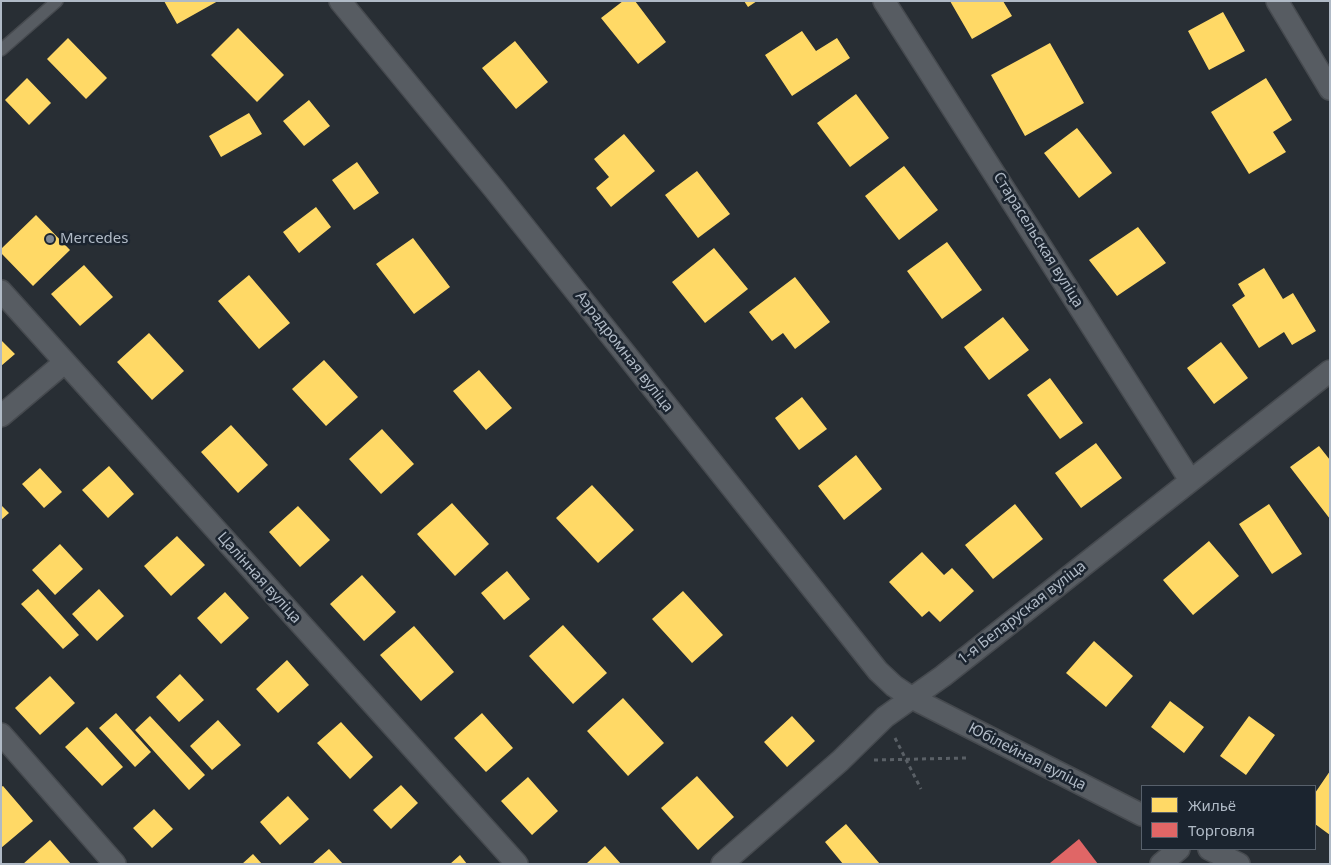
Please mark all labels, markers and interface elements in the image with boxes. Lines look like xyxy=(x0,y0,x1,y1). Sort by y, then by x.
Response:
street label: Старасельская вуліца xyxy=(989,169,1087,311)
place label: Mercedes xyxy=(60,230,128,248)
marker: Mercedes xyxy=(44,233,56,245)
street label: Аэрадромная вуліца xyxy=(571,288,677,416)
street label: Цалінная вуліца xyxy=(213,529,305,627)
street label: 1-я Беларуская вуліца xyxy=(954,557,1090,669)
street label: Юбілейная вуліца xyxy=(965,720,1089,794)
legend xyxy=(1141,785,1316,850)
text: Жильё xyxy=(1188,795,1236,815)
text: Торговля xyxy=(1188,820,1255,840)

